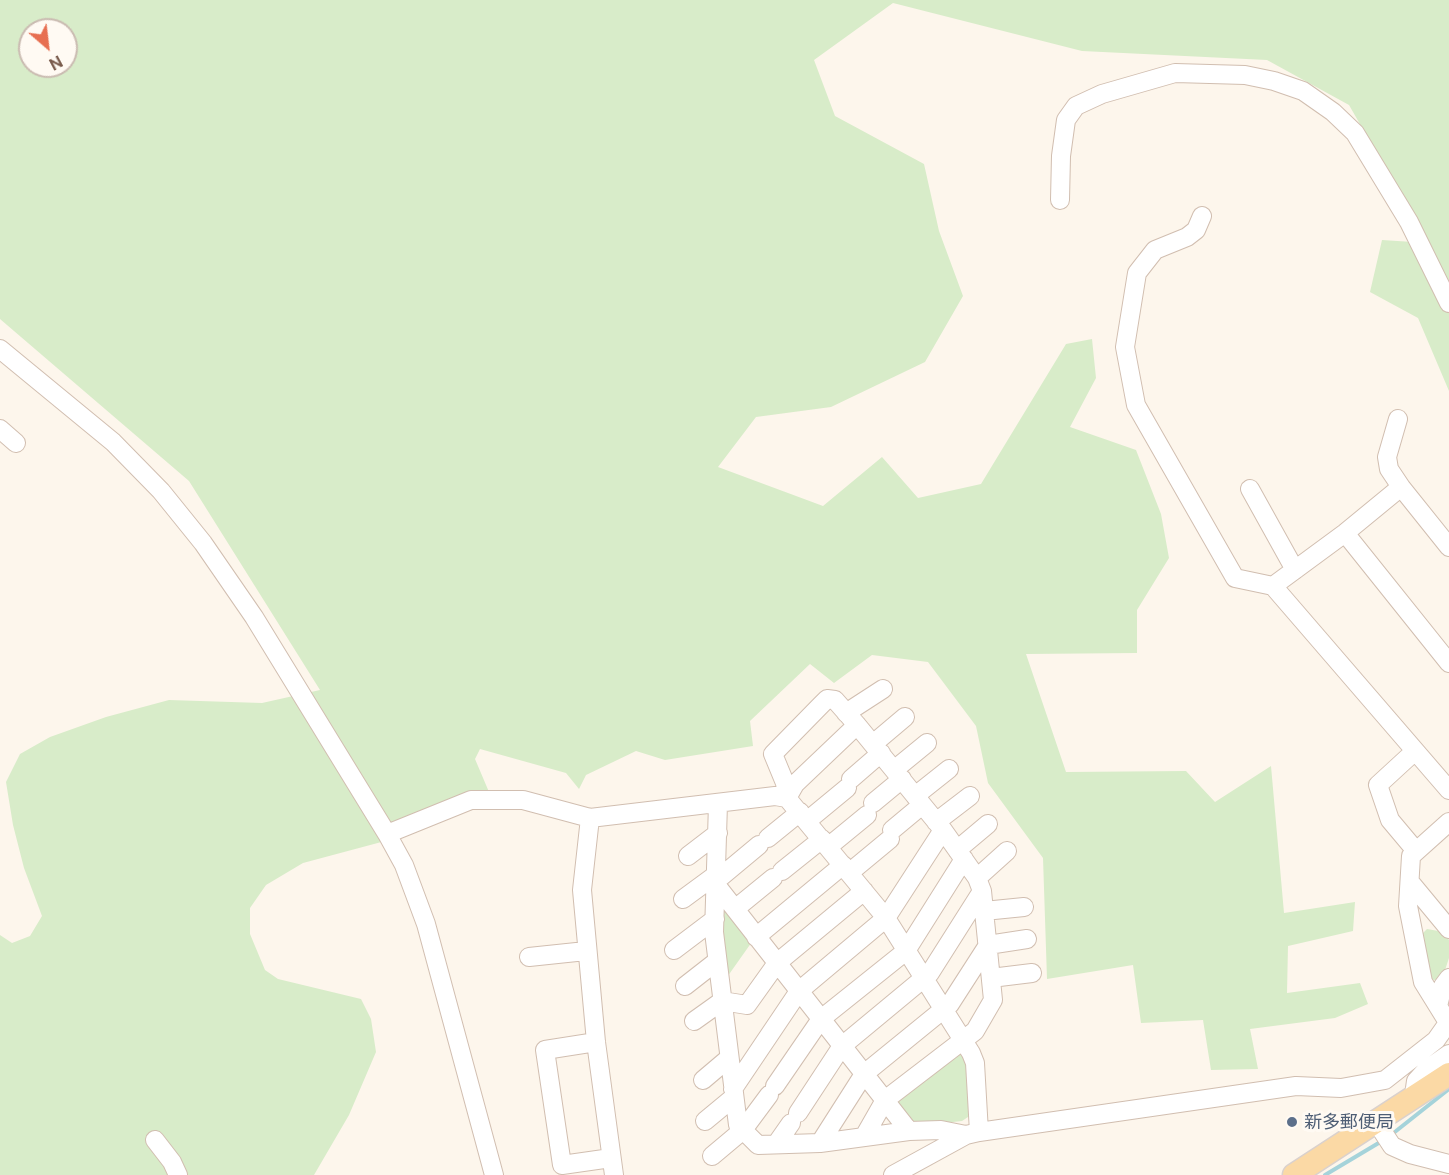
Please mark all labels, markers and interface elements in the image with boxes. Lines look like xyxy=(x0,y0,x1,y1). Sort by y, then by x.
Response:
north arrow xyxy=(18,18,78,78)
text: N xyxy=(46,51,66,74)
place label: 新多郵便局 xyxy=(1304,1111,1394,1133)
marker: 新多郵便局 xyxy=(1285,1115,1299,1129)

